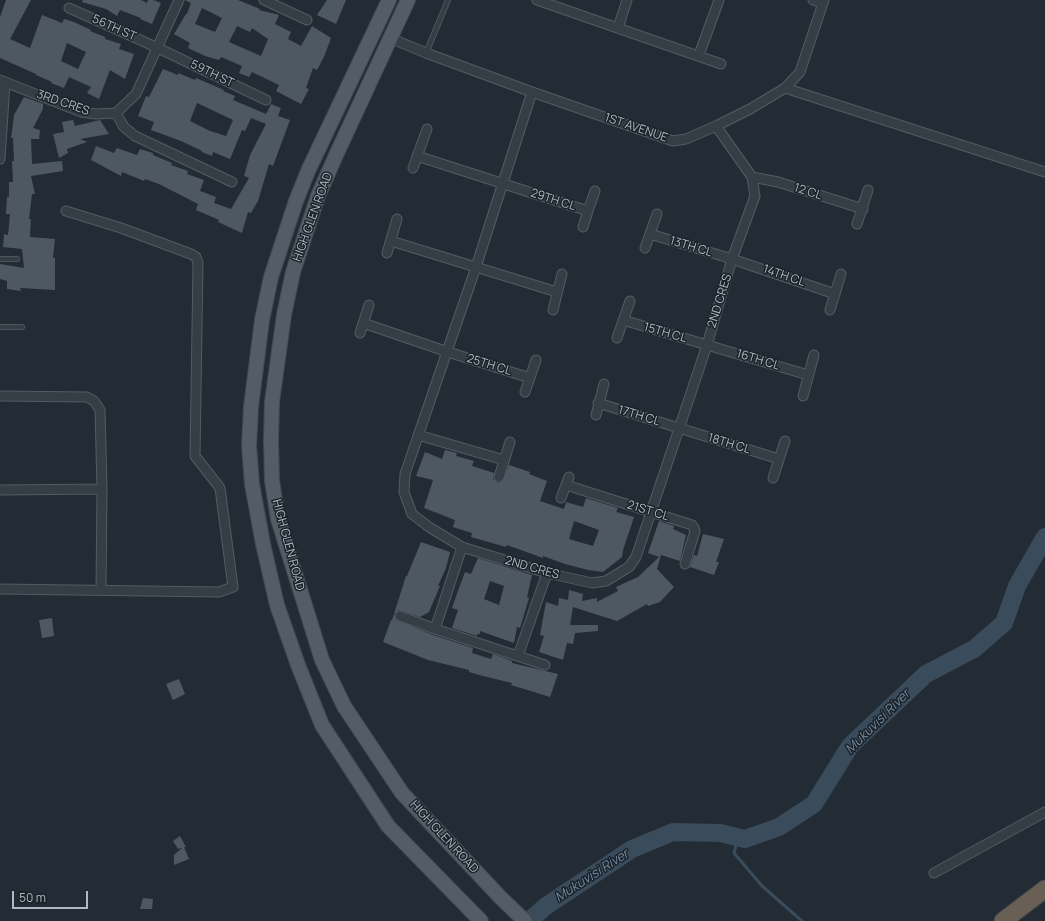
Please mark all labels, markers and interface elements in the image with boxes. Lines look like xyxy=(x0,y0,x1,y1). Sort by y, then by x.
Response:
street label: 56TH ST xyxy=(90,12,138,44)
street label: 59TH ST xyxy=(188,57,236,91)
street label: 3RD CRES xyxy=(35,87,91,119)
street label: 1ST AVENUE xyxy=(602,110,670,146)
street label: HIGH GLEN ROAD xyxy=(290,170,336,264)
street label: 12 CL xyxy=(792,181,824,203)
street label: 29TH CL xyxy=(529,186,577,214)
street label: 13TH CL xyxy=(668,234,714,260)
street label: 14TH CL xyxy=(761,262,807,290)
street label: 2ND CRES xyxy=(705,272,735,330)
street label: 15TH CL xyxy=(642,320,688,346)
street label: 16TH CL xyxy=(735,347,781,373)
street label: 25TH CL xyxy=(465,351,513,379)
street label: 17TH CL xyxy=(616,403,662,429)
street label: 18TH CL xyxy=(706,431,752,457)
street label: HIGH GLEN ROAD xyxy=(269,498,307,592)
street label: 21ST CL xyxy=(625,498,671,524)
street label: 2ND CRES xyxy=(503,553,561,583)
water label: Mukuvisi River xyxy=(843,687,913,757)
street label: HIGH GLEN ROAD xyxy=(407,798,481,876)
water label: Mukuvisi River xyxy=(552,846,632,906)
scale bar xyxy=(14,883,90,909)
text: 50 m xyxy=(19,889,46,906)

